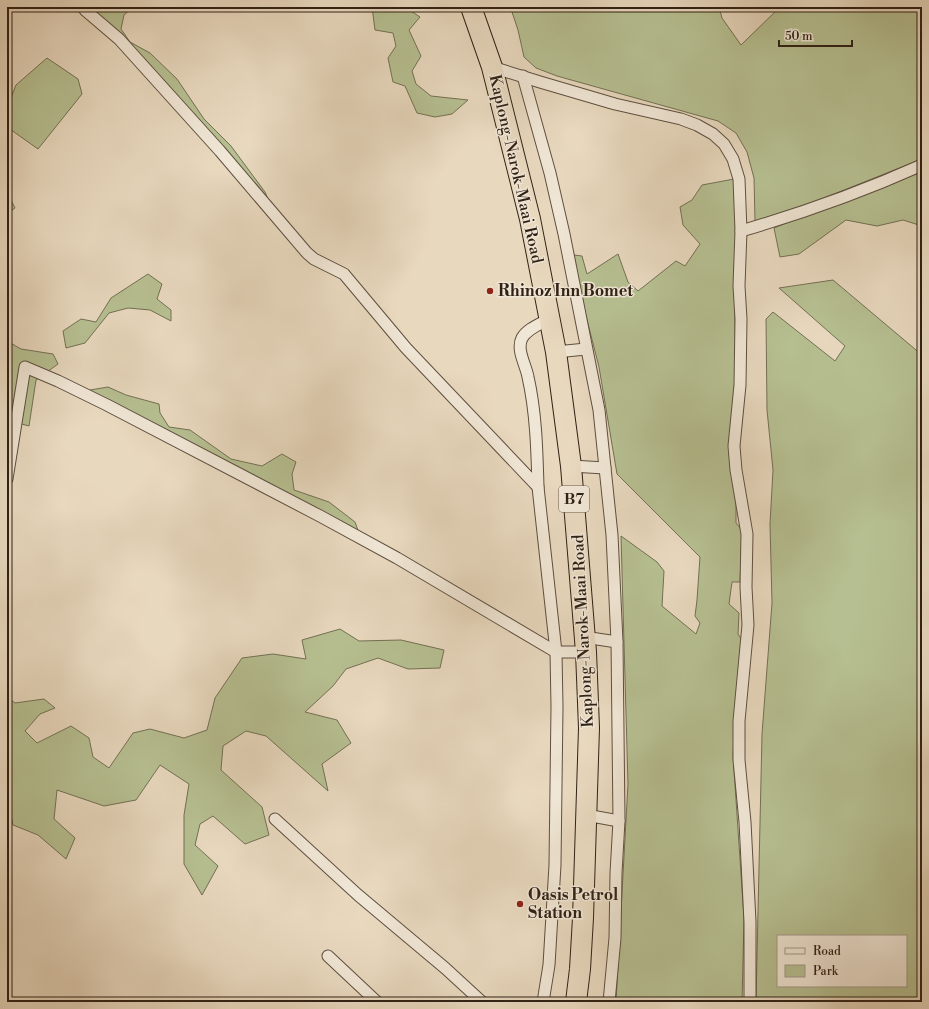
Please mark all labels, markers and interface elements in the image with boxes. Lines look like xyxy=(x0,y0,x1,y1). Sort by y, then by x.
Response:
scale bar xyxy=(779,22,852,48)
text: 50 m xyxy=(785,29,813,44)
street label: Kaplong-Narok-Maai Road xyxy=(485,73,547,265)
place label: Rhinoz Inn Bomet xyxy=(498,281,633,301)
marker: Rhinoz Inn Bomet xyxy=(485,286,495,296)
road number: B7 xyxy=(559,486,589,512)
street label: Kaplong-Narok-Maai Road xyxy=(568,534,598,728)
place label: Oasis Petrol Station xyxy=(528,885,619,923)
marker: Oasis Petrol Station xyxy=(515,899,525,909)
legend xyxy=(777,935,907,987)
text: Road xyxy=(813,944,841,959)
text: Park xyxy=(813,964,839,979)

